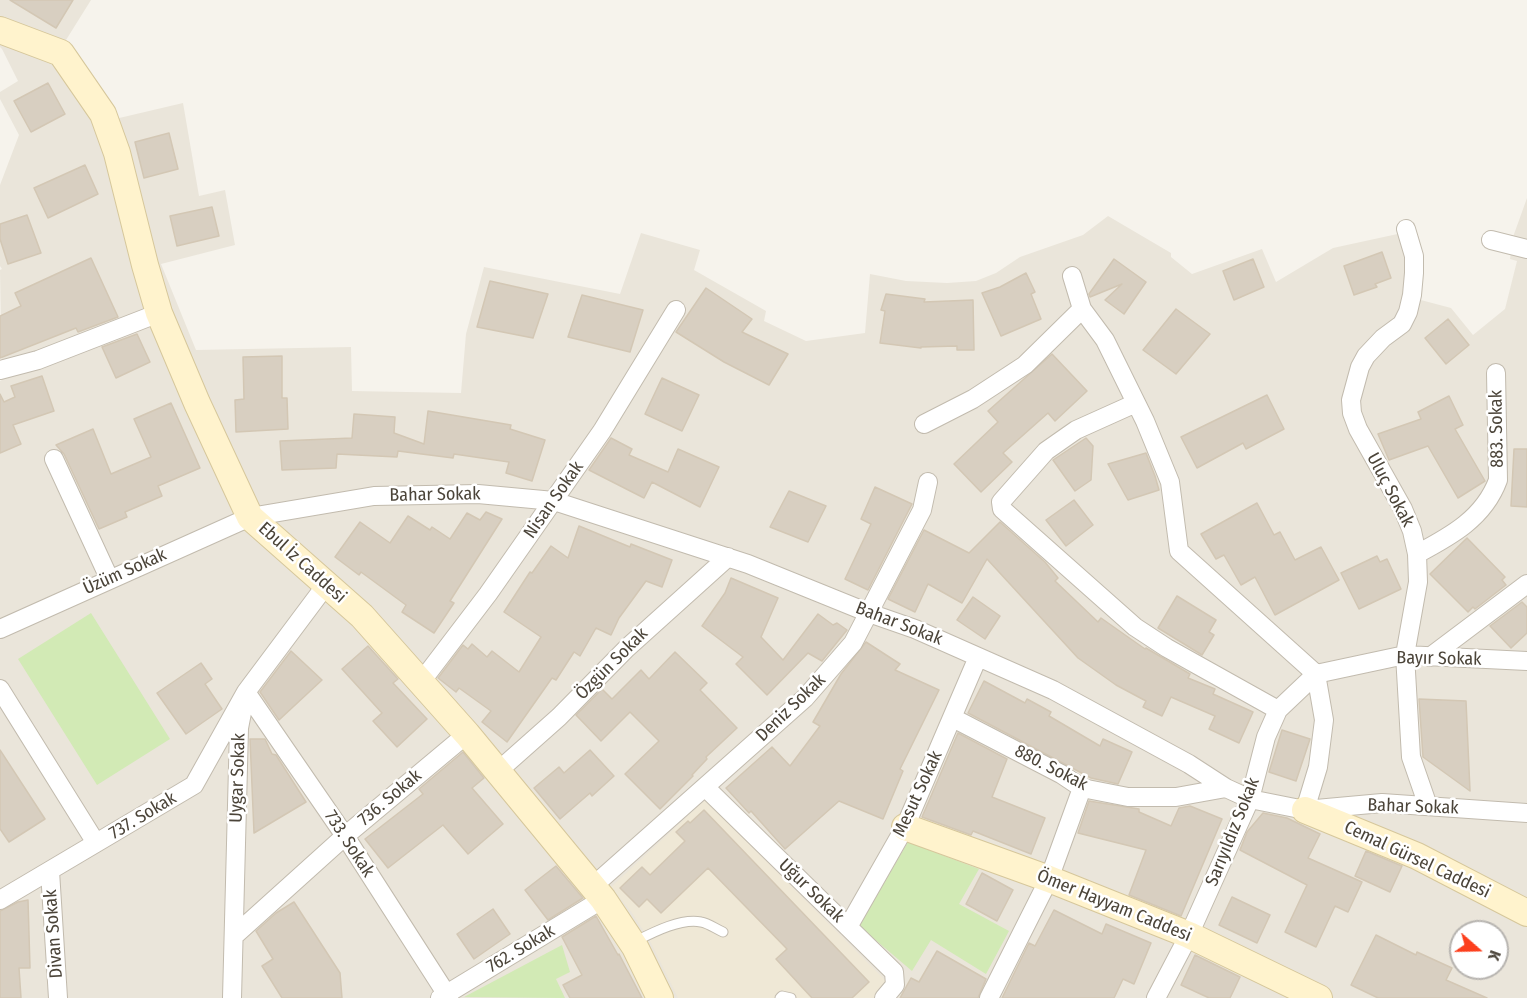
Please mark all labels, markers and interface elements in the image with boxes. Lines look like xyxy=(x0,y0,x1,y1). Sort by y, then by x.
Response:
street label: 883. Sokak xyxy=(1486,390,1508,468)
street label: Uluç Sokak xyxy=(1362,449,1418,531)
street label: Nisan Sokak xyxy=(520,457,588,543)
street label: Bahar Sokak xyxy=(389,483,481,507)
street label: Ebul İz Caddesi xyxy=(254,518,350,608)
street label: Üzüm Sokak xyxy=(80,544,170,600)
street label: Bahar Sokak xyxy=(853,598,945,650)
street label: Özgün Sokak xyxy=(571,623,653,705)
street label: Bayır Sokak xyxy=(1396,647,1482,671)
street label: Deniz Sokak xyxy=(752,670,830,746)
street label: Uygar Sokak xyxy=(226,733,250,823)
street label: 880. Sokak xyxy=(1011,740,1091,796)
street label: Mesut Sokak xyxy=(889,747,947,841)
street label: 736. Sokak xyxy=(354,765,426,831)
street label: Sarıyıldız Sokak xyxy=(1201,775,1265,889)
street label: 737. Sokak xyxy=(106,788,180,844)
street label: Bahar Sokak xyxy=(1367,795,1459,819)
street label: 733. Sokak xyxy=(319,807,379,881)
street label: Cemal Gürsel Caddesi xyxy=(1341,817,1493,903)
street label: Uğur Sokak xyxy=(774,855,848,927)
street label: Ömer Hayyam Caddesi xyxy=(1034,865,1194,947)
street label: Divan Sokak xyxy=(40,889,68,979)
street label: 762. Sokak xyxy=(483,920,559,978)
north arrow xyxy=(1449,920,1509,980)
text: K xyxy=(1484,948,1505,963)

